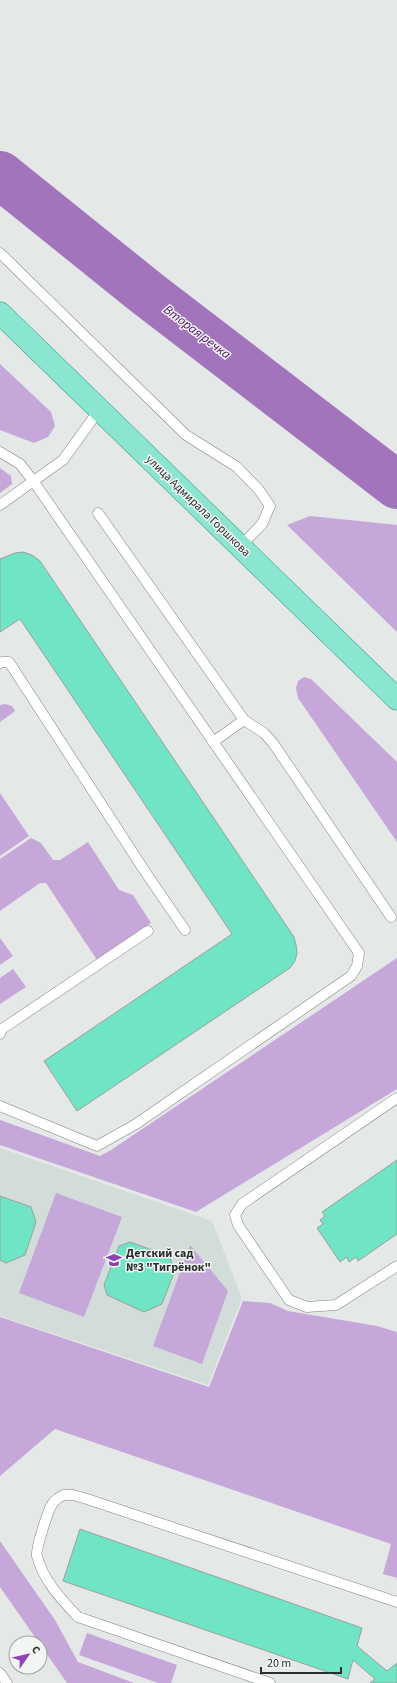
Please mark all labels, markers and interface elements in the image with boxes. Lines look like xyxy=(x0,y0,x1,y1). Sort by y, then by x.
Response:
water label: Вторая речка xyxy=(160,301,234,363)
street label: улица Адмирала Горшкова xyxy=(142,451,254,561)
place label: Детский сад №3 "Тигрёнок" xyxy=(126,1245,211,1276)
school or university icon: Детский сад №3 "Тигрёнок" xyxy=(105,1251,123,1269)
north arrow xyxy=(8,1635,48,1675)
text: С xyxy=(28,1643,44,1657)
scale bar xyxy=(261,1649,341,1675)
text: 20 m xyxy=(267,1655,291,1672)

